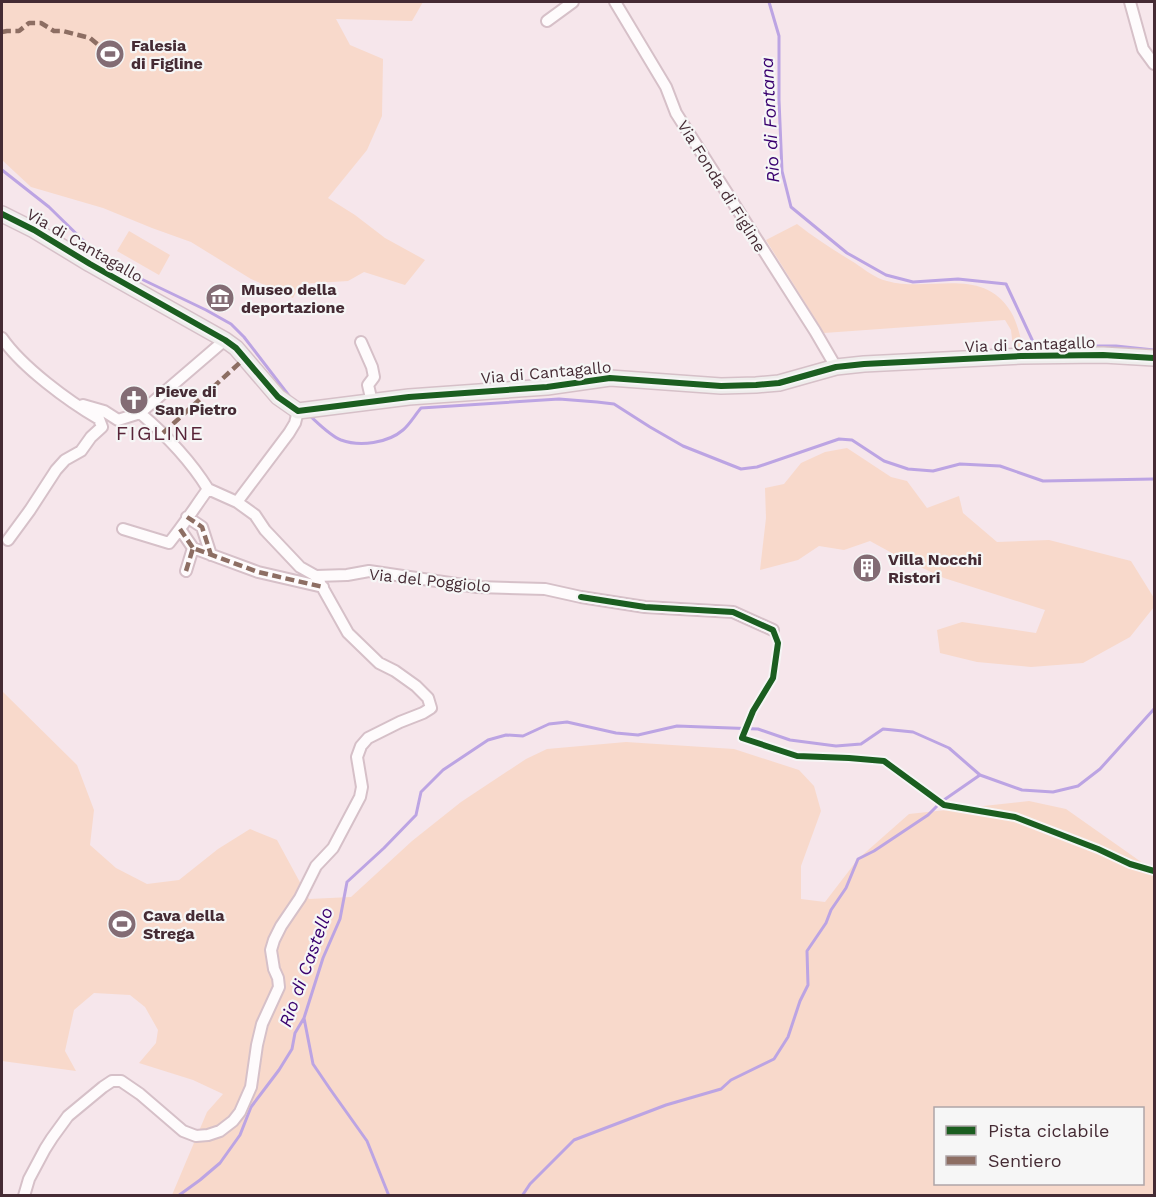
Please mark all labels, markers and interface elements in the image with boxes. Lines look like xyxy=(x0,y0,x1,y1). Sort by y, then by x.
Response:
place label: Falesia di Figline xyxy=(131,36,203,73)
sports icon: Falesia di Figline xyxy=(94,38,126,70)
water label: Rio di Fontana xyxy=(756,57,783,183)
street label: Via Fonda di Figline xyxy=(673,117,770,256)
street label: Via di Cantagallo xyxy=(23,204,146,286)
place label: Museo della deportazione xyxy=(241,280,345,317)
museum icon: Museo della deportazione xyxy=(204,282,236,314)
street label: Via di Cantagallo xyxy=(964,333,1096,356)
street label: Via di Cantagallo xyxy=(480,357,612,388)
place label: Pieve di San Pietro xyxy=(155,382,237,419)
church icon: Pieve di San Pietro xyxy=(118,384,150,416)
district label: FIGLINE xyxy=(116,421,204,445)
place label: Villa Nocchi Ristori xyxy=(888,550,982,587)
building icon: Villa Nocchi Ristori xyxy=(851,552,883,584)
street label: Via del Poggiolo xyxy=(368,565,492,596)
water label: Rio di Castello xyxy=(274,904,337,1030)
place label: Cava della Strega xyxy=(143,906,225,943)
sports icon: Cava della Strega xyxy=(106,908,138,940)
legend xyxy=(934,1107,1144,1185)
text: Pista ciclabile xyxy=(988,1120,1109,1141)
text: Sentiero xyxy=(988,1150,1062,1171)

